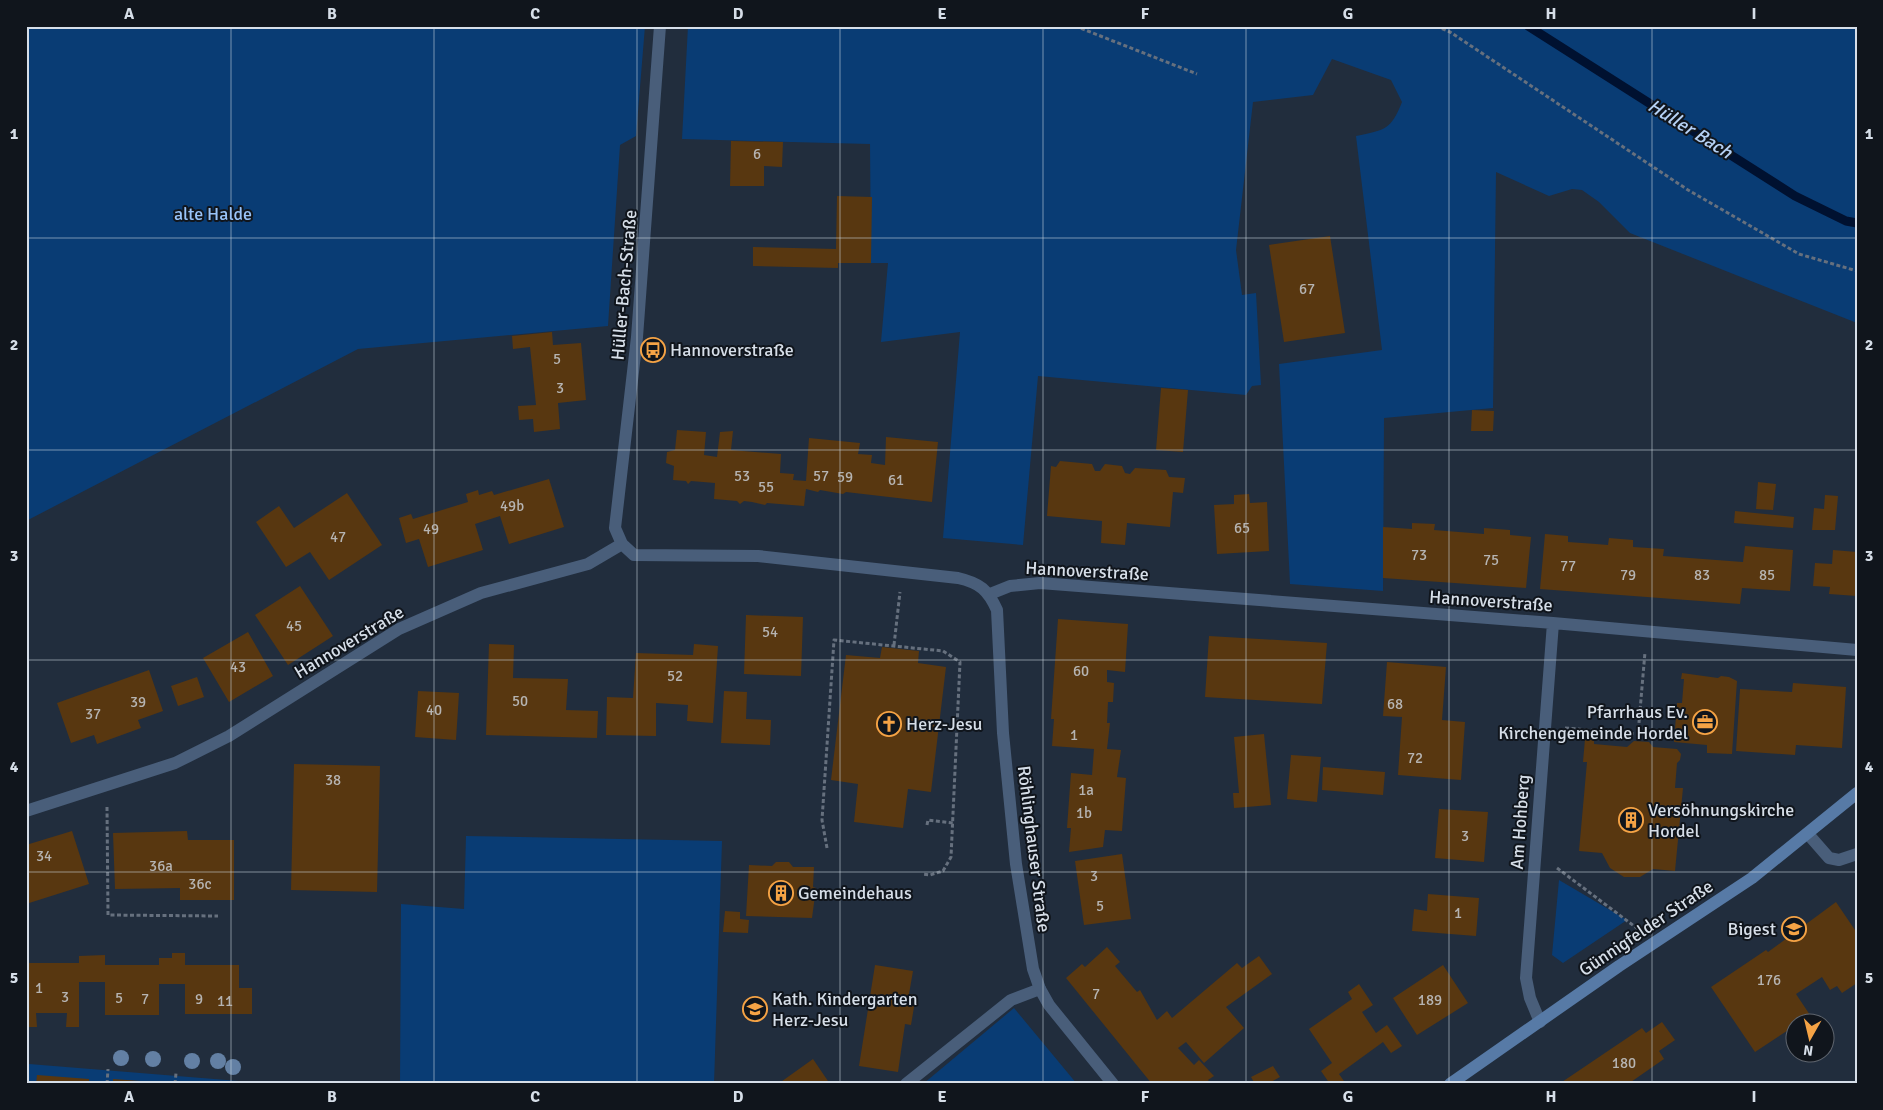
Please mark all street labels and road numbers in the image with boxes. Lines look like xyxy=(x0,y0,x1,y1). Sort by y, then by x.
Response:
street label: Hüller-Bach-Straße xyxy=(606,209,642,361)
street label: Hannoverstraße xyxy=(1025,557,1149,585)
street label: Hannoverstraße xyxy=(1429,586,1553,616)
street label: Hannoverstraße xyxy=(290,601,408,683)
street label: Röhlinghauser Straße xyxy=(1013,764,1055,934)
street label: Am Hohberg xyxy=(1506,774,1534,870)
street label: Günnigfelder Straße xyxy=(1575,875,1717,981)

